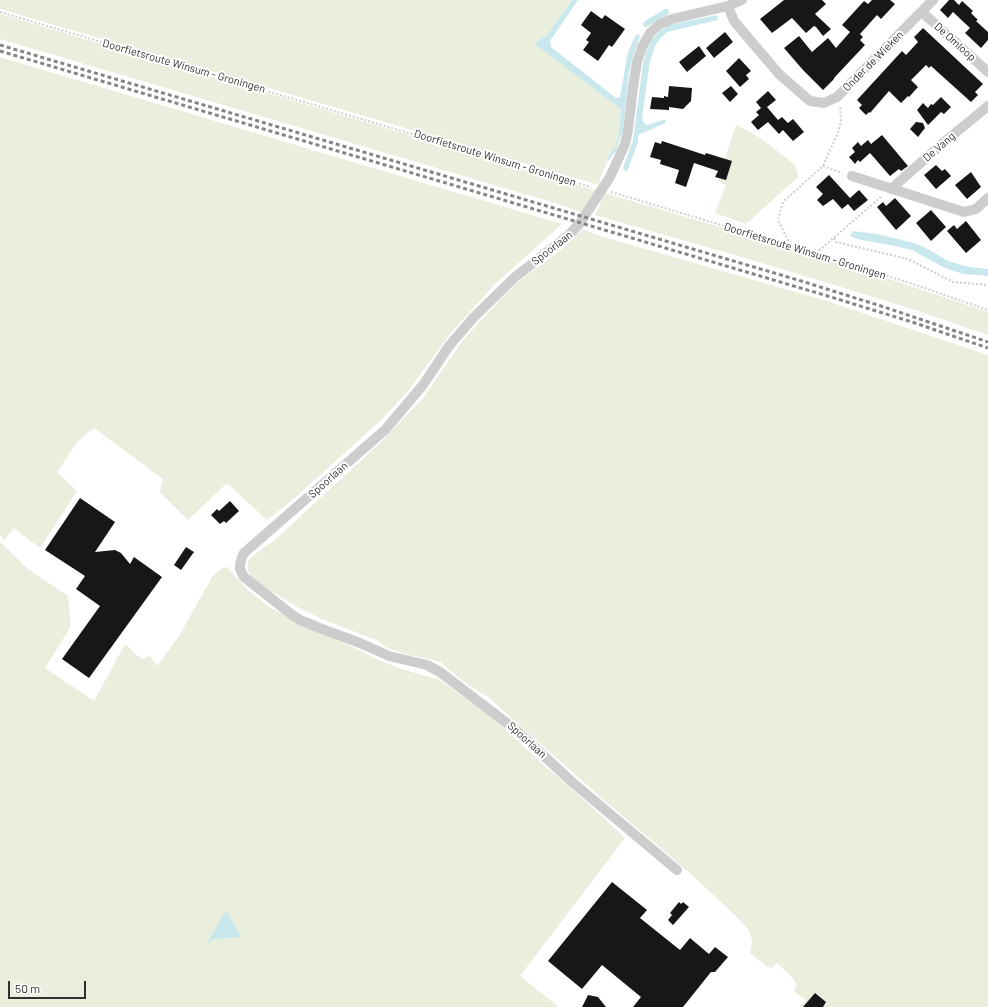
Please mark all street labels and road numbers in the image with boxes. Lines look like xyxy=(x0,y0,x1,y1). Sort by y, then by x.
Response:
street label: De Omloop xyxy=(931,20,979,64)
street label: Onder de Wieken xyxy=(840,28,906,94)
street label: Doorfietsroute Winsum - Groningen xyxy=(101,36,267,96)
street label: Doorfietsroute Winsum - Groningen xyxy=(412,127,578,189)
street label: De Vang xyxy=(920,129,958,165)
street label: Doorfietsroute Winsum - Groningen xyxy=(722,220,888,282)
street label: Spoorlaan xyxy=(529,228,575,268)
street label: Spoorlaan xyxy=(306,459,350,501)
street label: Spoorlaan xyxy=(505,719,549,761)

